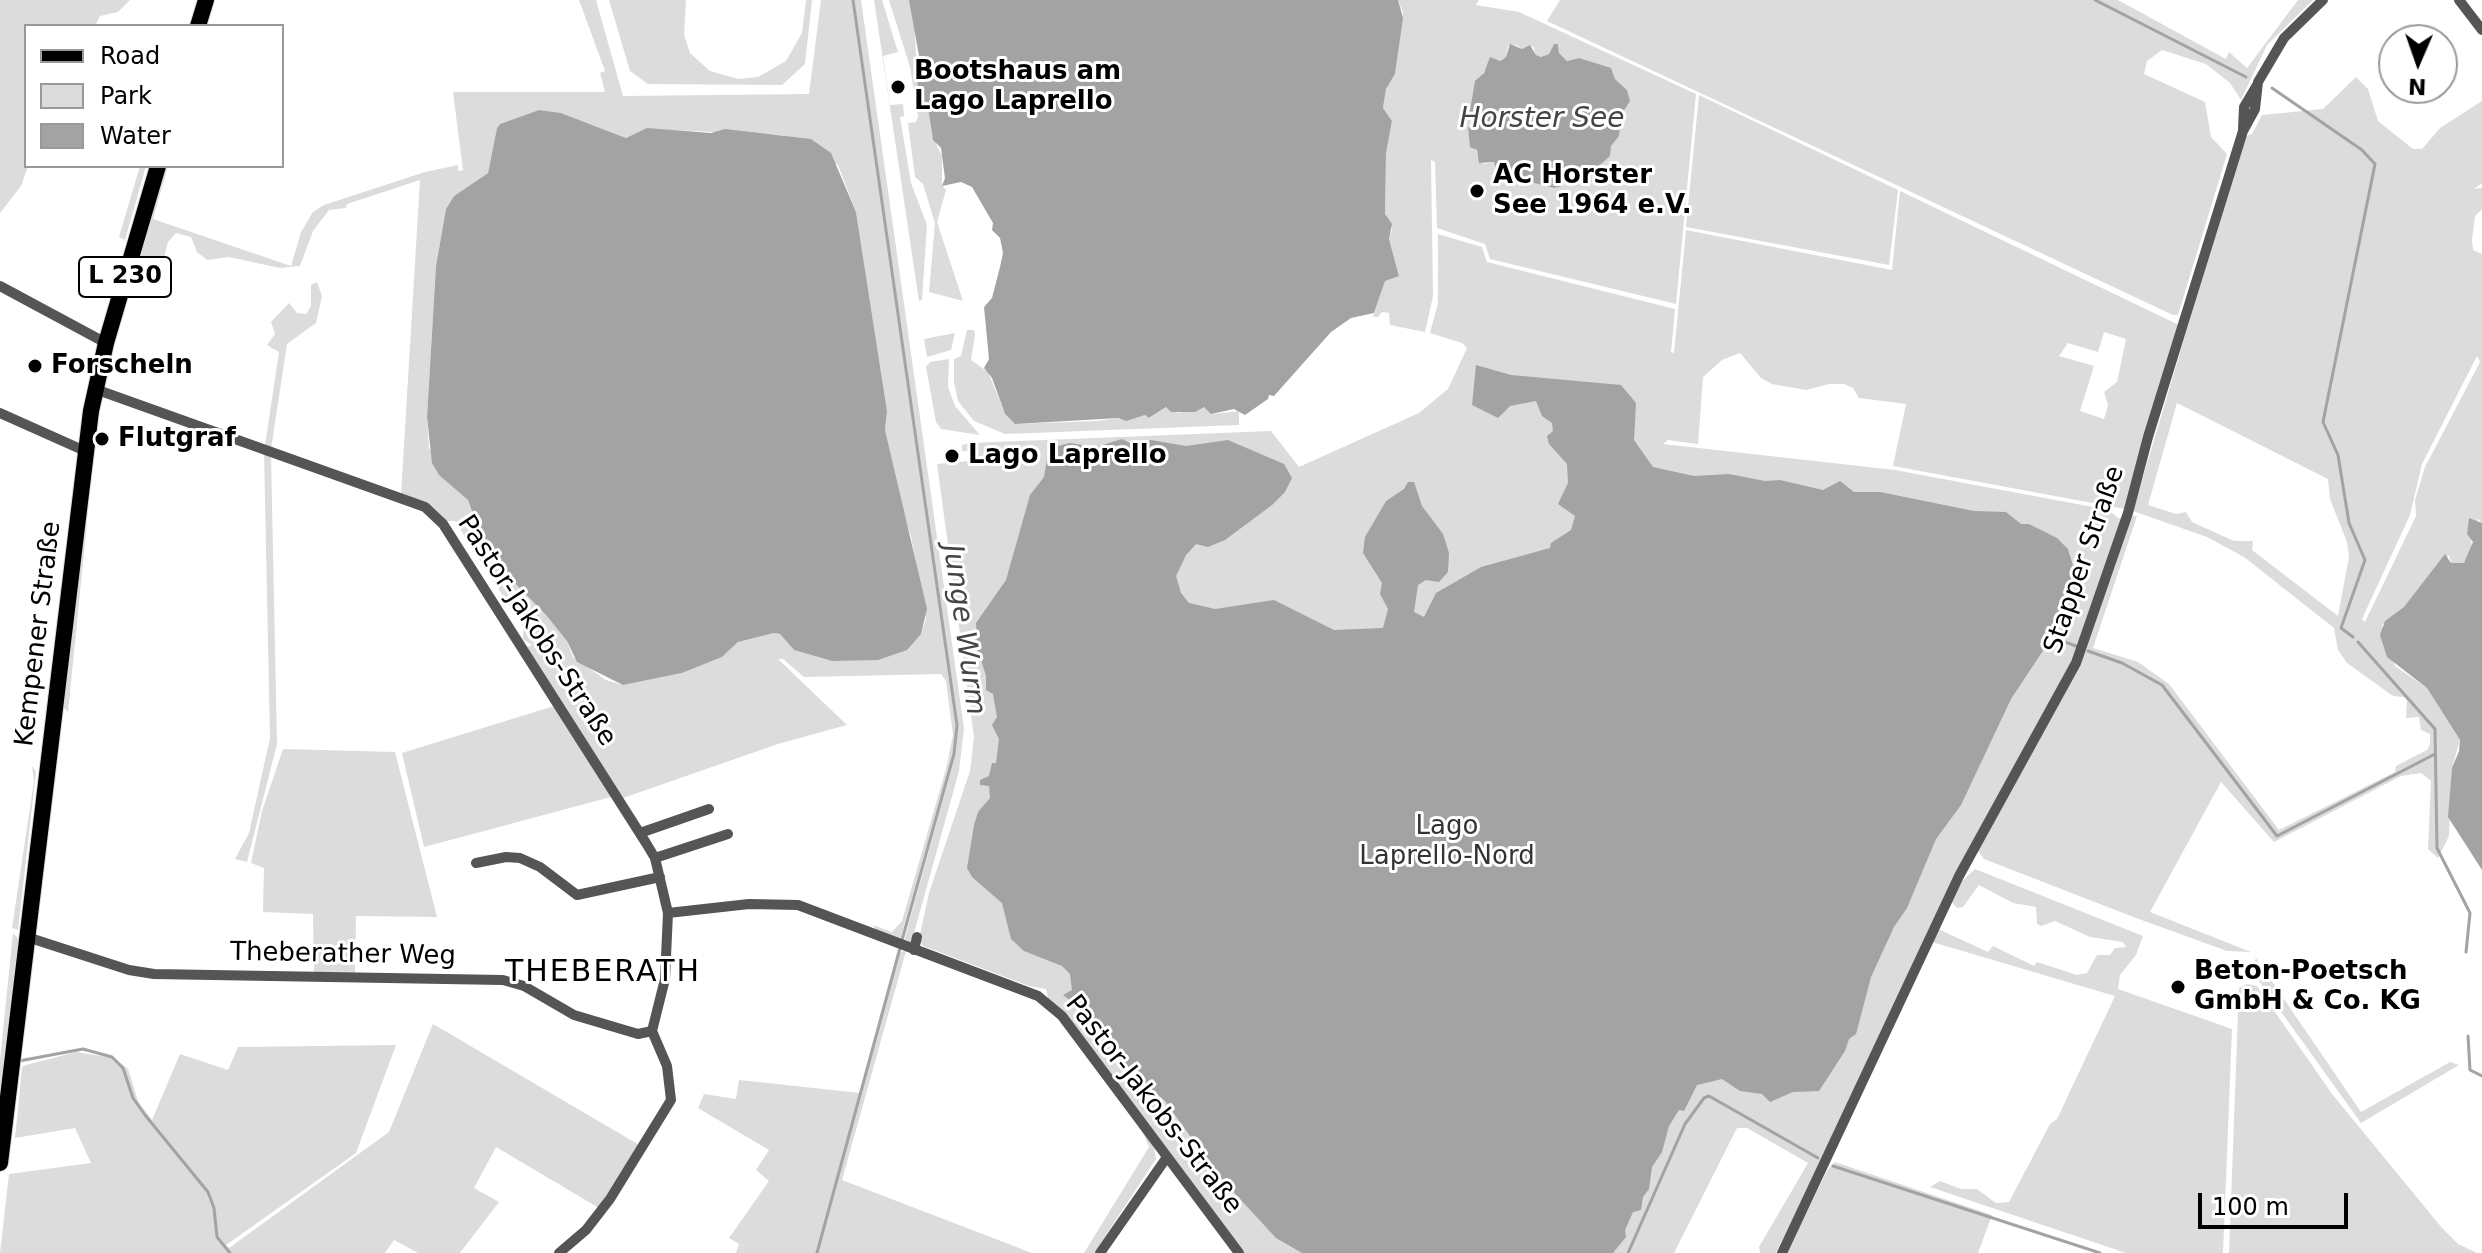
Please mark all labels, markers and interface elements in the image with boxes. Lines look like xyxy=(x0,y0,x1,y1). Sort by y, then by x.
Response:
legend xyxy=(24,24,284,168)
north arrow xyxy=(2378,24,2458,104)
text: Road xyxy=(100,42,160,70)
place label: Bootshaus am Lago Laprello xyxy=(914,56,1121,118)
text: N xyxy=(2408,74,2427,99)
marker: Bootshaus am Lago Laprello xyxy=(889,78,907,96)
text: Park xyxy=(100,82,152,110)
water label: Horster See xyxy=(1459,103,1625,137)
text: Water xyxy=(100,122,171,150)
place label: AC Horster See 1964 e.V. xyxy=(1493,160,1692,222)
marker: AC Horster See 1964 e.V. xyxy=(1468,182,1486,200)
road number: L 230 xyxy=(79,257,171,297)
place label: Forscheln xyxy=(51,350,193,382)
marker: Forscheln xyxy=(26,357,44,375)
place label: Flutgraf xyxy=(118,423,236,455)
marker: Flutgraf xyxy=(93,430,111,448)
place label: Lago Laprello xyxy=(968,440,1167,472)
marker: Lago Laprello xyxy=(943,447,961,465)
street label: Stapper Straße xyxy=(2038,462,2132,658)
street label: Pastor-Jakobs-Straße xyxy=(450,510,622,752)
street label: Kempener Straße xyxy=(10,520,68,748)
water label: Junge Wurm xyxy=(934,543,992,717)
park label: Lago Laprello-Nord xyxy=(1359,811,1535,872)
street label: Theberather Weg xyxy=(230,937,456,973)
district label: THEBERATH xyxy=(505,955,701,991)
place label: Beton-Poetsch GmbH & Co. KG xyxy=(2194,956,2421,1018)
marker: Beton-Poetsch GmbH & Co. KG xyxy=(2169,978,2187,996)
street label: Pastor-Jakobs-Straße xyxy=(1058,990,1248,1220)
scale bar xyxy=(2202,1177,2352,1227)
text: 100 m xyxy=(2212,1193,2289,1221)

